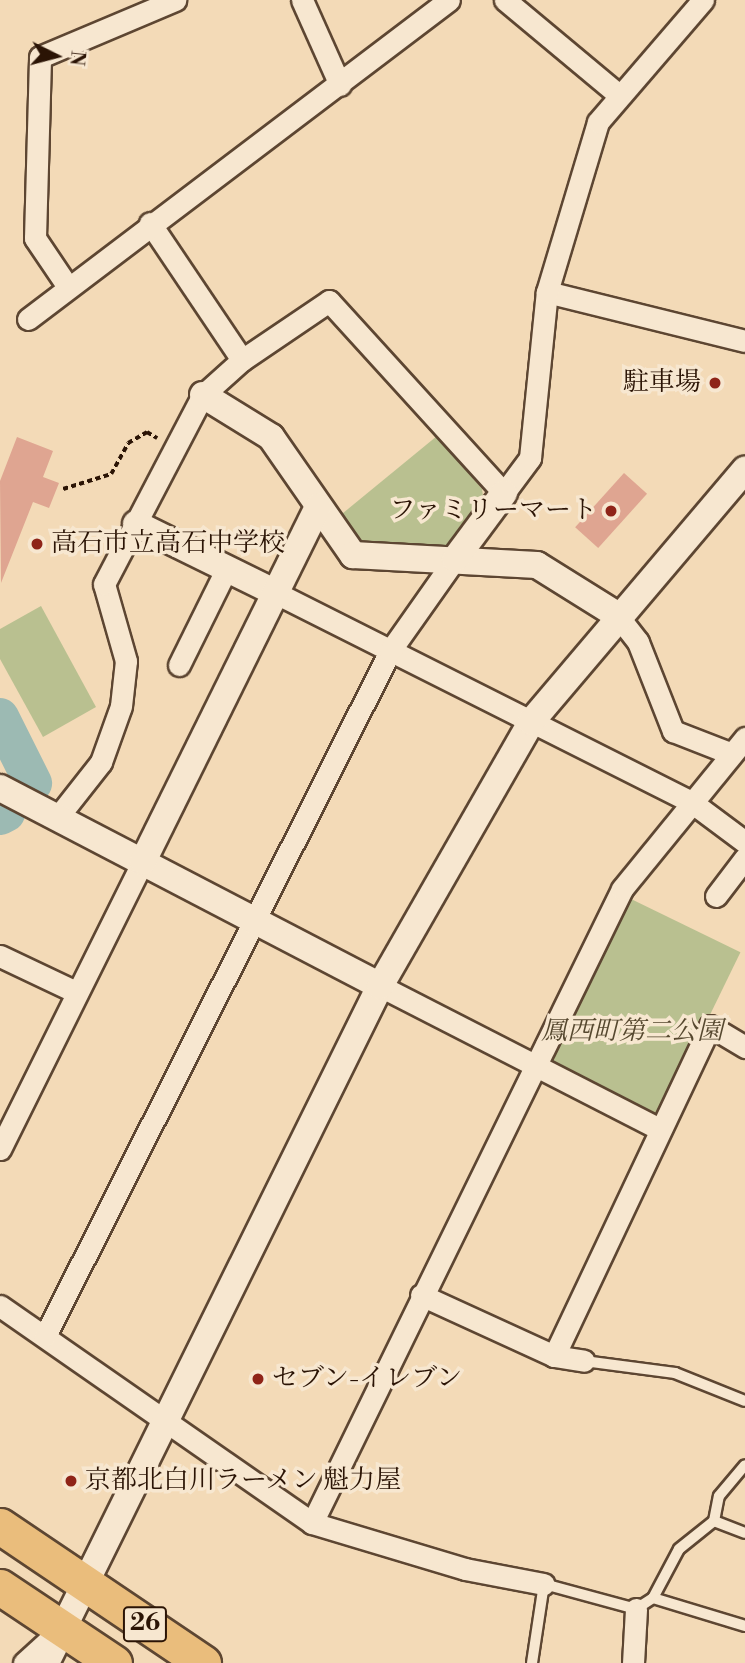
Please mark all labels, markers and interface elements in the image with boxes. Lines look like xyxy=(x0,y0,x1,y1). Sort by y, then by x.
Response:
north arrow xyxy=(21,21,91,91)
text: N xyxy=(64,49,90,67)
place label: 駐車場 xyxy=(623,367,701,399)
marker: 駐車場 xyxy=(707,375,723,391)
place label: ファミリーマート xyxy=(389,495,597,527)
marker: ファミリーマート xyxy=(603,503,619,519)
place label: 高石市立高石中学校 xyxy=(51,528,285,560)
marker: 高石市立高石中学校 xyxy=(29,536,45,552)
park label: 鳳西町第二公園 xyxy=(541,1016,723,1048)
place label: セブン-イレブン xyxy=(272,1363,464,1395)
marker: セブン-イレブン xyxy=(250,1371,266,1387)
place label: 京都北白川ラーメン 魁力屋 xyxy=(85,1465,402,1497)
marker: 京都北白川ラーメン 魁力屋 xyxy=(63,1473,79,1489)
road number: 26 xyxy=(122,1604,168,1644)

